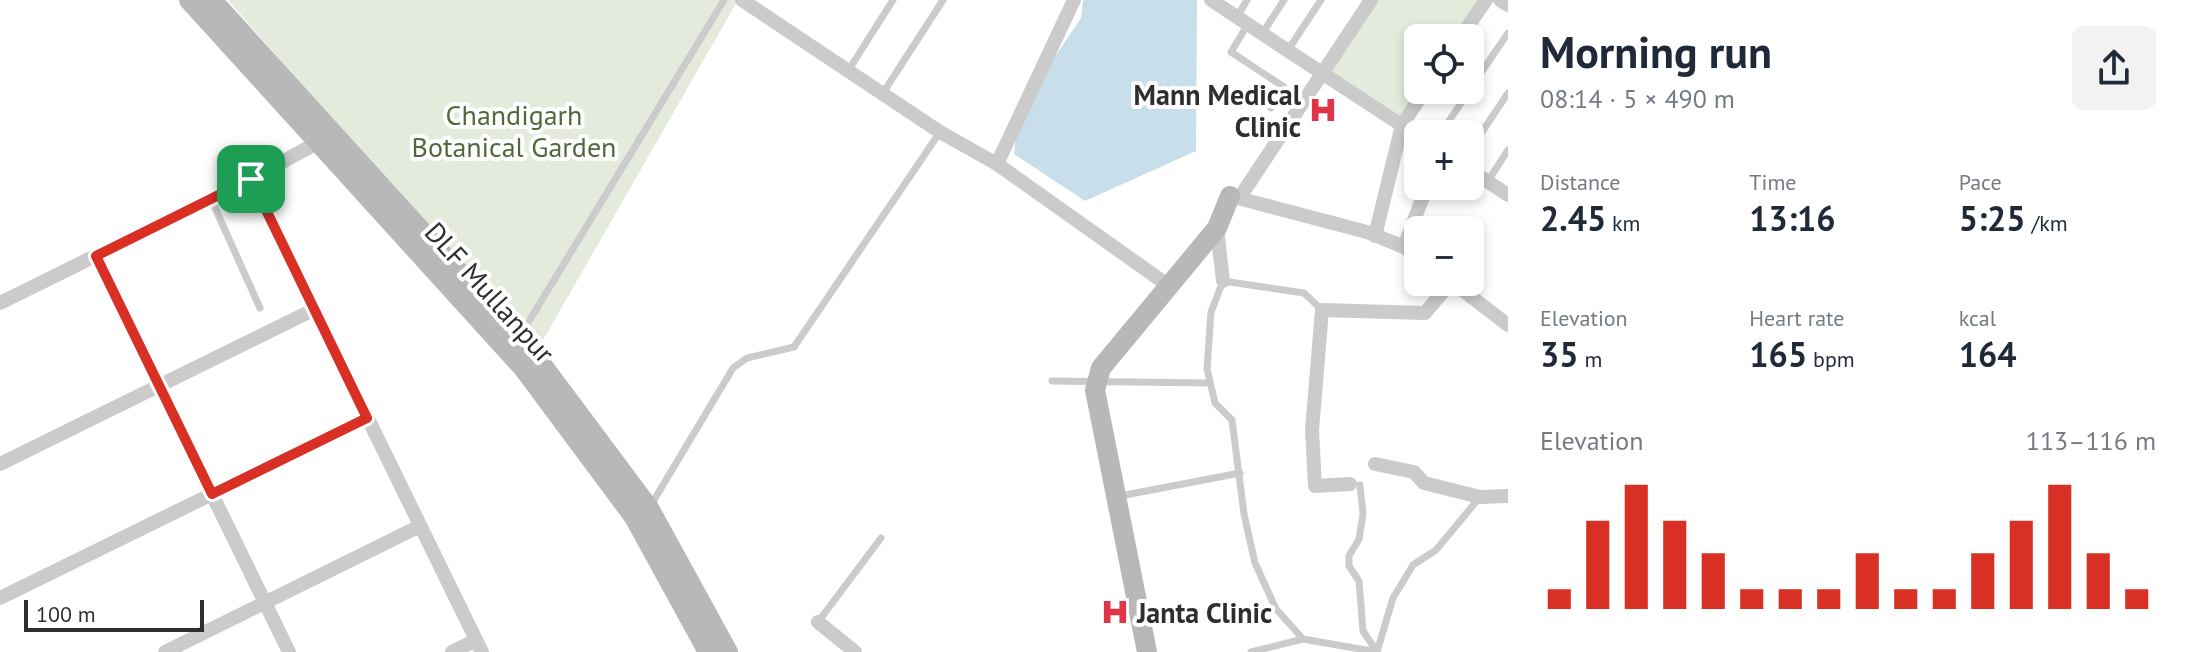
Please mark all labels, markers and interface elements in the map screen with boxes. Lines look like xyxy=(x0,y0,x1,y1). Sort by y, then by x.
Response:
text: Morning run xyxy=(1540,23,1772,80)
map controls xyxy=(1404,24,1484,296)
button: locate xyxy=(1404,24,1484,104)
button: share xyxy=(2072,26,2156,110)
place label: Mann Medical Clinic xyxy=(1134,76,1302,145)
text: 08:14 · 5 × 490 m xyxy=(1540,82,1735,115)
hospital icon: Mann Medical Clinic xyxy=(1308,95,1338,125)
park label: Chandigarh Botanical Garden xyxy=(412,96,616,165)
button: + xyxy=(1404,120,1484,200)
pin xyxy=(217,145,285,213)
icon: arrive xyxy=(229,157,273,201)
text: Distance xyxy=(1540,168,1621,196)
text: Time xyxy=(1749,168,1796,196)
text: Pace xyxy=(1959,168,2002,196)
text: 2.45 xyxy=(1540,196,1606,240)
text: 13:16 xyxy=(1749,196,1836,240)
text: 5:25 xyxy=(1959,196,2026,240)
text: km xyxy=(1606,209,1640,237)
text: /km xyxy=(2026,209,2068,237)
street label: DLF Mullanpur xyxy=(417,214,563,371)
button: − xyxy=(1404,216,1484,296)
text: Elevation xyxy=(1540,304,1628,332)
text: Heart rate xyxy=(1749,304,1844,332)
text: kcal xyxy=(1959,304,1996,332)
text: 35 xyxy=(1540,332,1579,376)
text: 165 xyxy=(1749,332,1807,376)
text: 164 xyxy=(1959,332,2017,376)
text: m xyxy=(1579,345,1602,373)
text: bpm xyxy=(1807,345,1855,373)
text: Elevation xyxy=(1540,424,1644,457)
text: 113–116 m xyxy=(2026,424,2156,457)
place label: Janta Clinic xyxy=(1136,594,1272,631)
scale bar xyxy=(24,596,204,632)
hospital icon: Janta Clinic xyxy=(1100,597,1130,627)
text: 100 m xyxy=(36,600,96,628)

